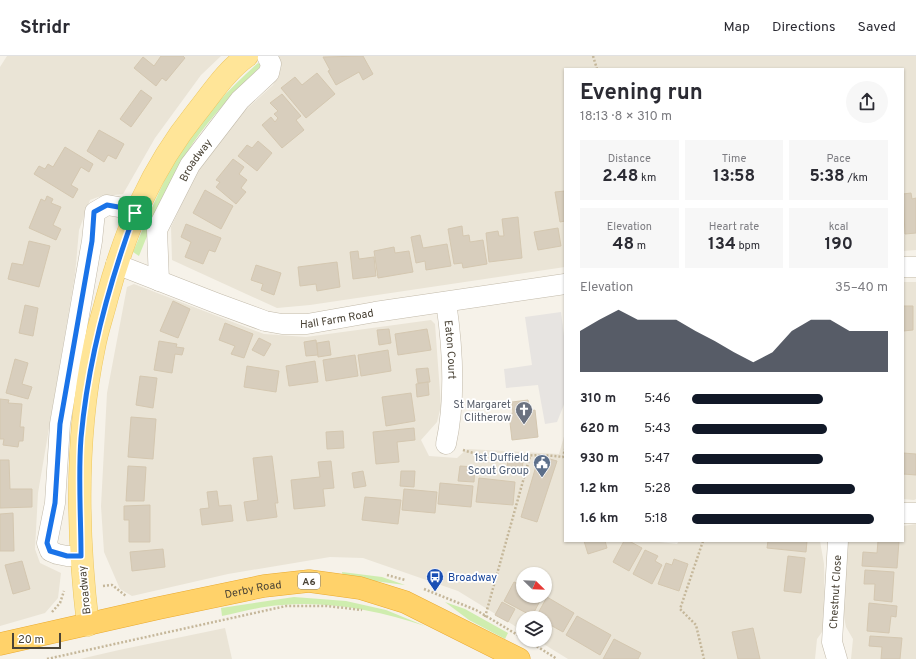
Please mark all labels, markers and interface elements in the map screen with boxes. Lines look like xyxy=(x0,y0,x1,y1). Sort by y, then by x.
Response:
text: Stridr xyxy=(20,16,70,40)
text: Map xyxy=(724,19,750,36)
text: Directions xyxy=(772,19,836,36)
text: Saved xyxy=(858,19,896,36)
text: Evening run xyxy=(580,80,703,107)
button: share xyxy=(846,81,888,123)
text: 18:13 · 8 × 310 m xyxy=(580,109,672,125)
street label: Broadway xyxy=(177,136,216,184)
text: Distance xyxy=(608,152,651,166)
text: Time xyxy=(722,152,746,166)
text: Pace xyxy=(827,152,851,166)
text: 2.48 xyxy=(602,166,638,188)
text: 13:58 xyxy=(713,166,755,188)
text: 5:38 xyxy=(809,166,845,188)
text: km xyxy=(638,171,656,185)
text: /km xyxy=(845,171,868,185)
pin xyxy=(118,196,152,230)
icon: arrive xyxy=(124,202,146,224)
text: Elevation xyxy=(607,220,652,234)
text: Heart rate xyxy=(709,220,759,234)
text: kcal xyxy=(829,220,848,234)
text: 48 xyxy=(613,234,634,256)
text: 134 xyxy=(708,234,736,256)
text: 190 xyxy=(824,234,853,256)
text: m xyxy=(634,239,646,253)
text: bpm xyxy=(736,239,760,253)
text: Elevation xyxy=(580,280,633,296)
text: 35–40 m xyxy=(835,280,888,296)
street label: Hall Farm Road xyxy=(300,306,375,332)
street label: Eaton Court xyxy=(441,319,458,379)
text: 310 m xyxy=(580,391,616,407)
text: 5:46 xyxy=(644,391,671,407)
place label: St Margaret Clitherow xyxy=(453,398,511,425)
church icon: St Margaret Clitherow xyxy=(514,400,534,425)
text: 620 m xyxy=(580,421,619,437)
text: 5:43 xyxy=(644,421,671,437)
place label: 1st Duffield Scout Group xyxy=(468,451,529,478)
text: 930 m xyxy=(580,451,619,467)
text: 5:47 xyxy=(644,451,670,467)
public building icon: 1st Duffield Scout Group xyxy=(532,453,552,478)
text: 1.2 km xyxy=(580,481,618,497)
text: 5:28 xyxy=(644,481,671,497)
text: 1.6 km xyxy=(580,511,618,527)
text: 5:18 xyxy=(644,511,668,527)
street label: Chestnut Close xyxy=(827,554,845,629)
street label: Broadway xyxy=(75,565,95,615)
bus stop icon: Broadway xyxy=(425,567,445,592)
north arrow xyxy=(516,567,552,603)
map controls xyxy=(516,567,552,647)
place label: Broadway xyxy=(448,571,497,585)
road number: A6 xyxy=(298,573,320,589)
street label: Derby Road xyxy=(223,578,282,602)
button: layers xyxy=(516,611,552,647)
scale bar xyxy=(12,631,61,650)
text: 20 m xyxy=(18,633,44,647)

